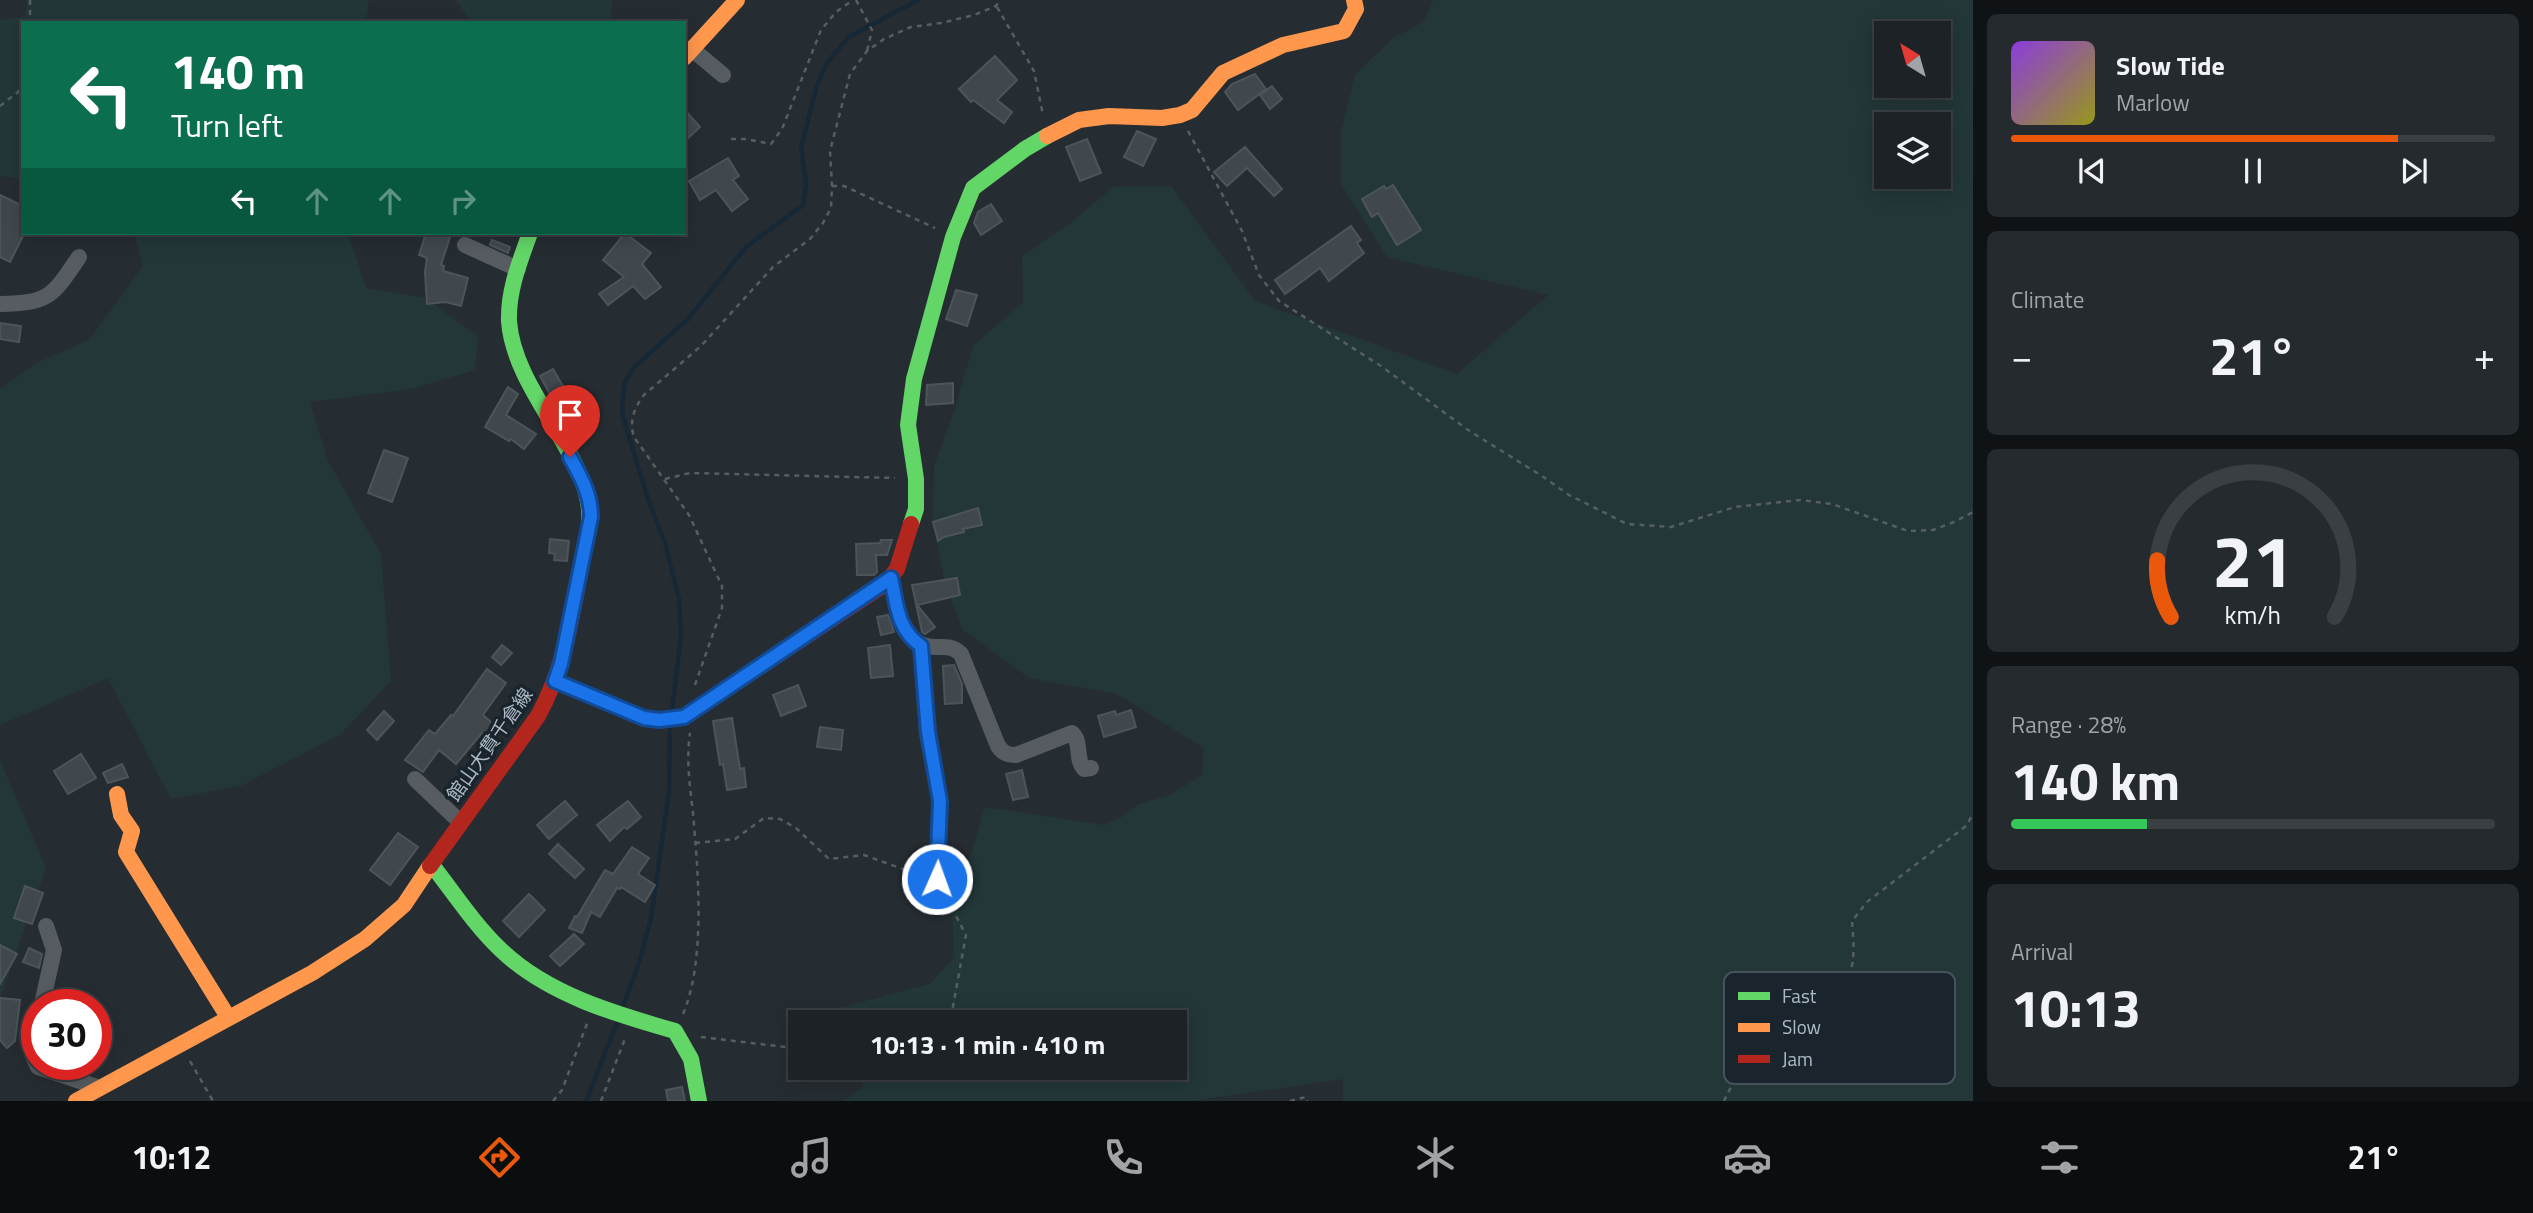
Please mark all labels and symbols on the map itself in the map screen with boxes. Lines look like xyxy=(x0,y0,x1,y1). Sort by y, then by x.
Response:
north arrow xyxy=(1874,21,1951,98)
pin xyxy=(540,385,600,457)
street label: 館山大貫千倉線 xyxy=(439,681,539,807)
position arrow xyxy=(900,842,974,916)
legend xyxy=(1724,972,1955,1084)
text: Fast xyxy=(1782,981,1817,1010)
speed limit sign: 30 xyxy=(21,989,112,1080)
text: Slow xyxy=(1782,1012,1821,1041)
text: Jam xyxy=(1782,1044,1813,1073)

